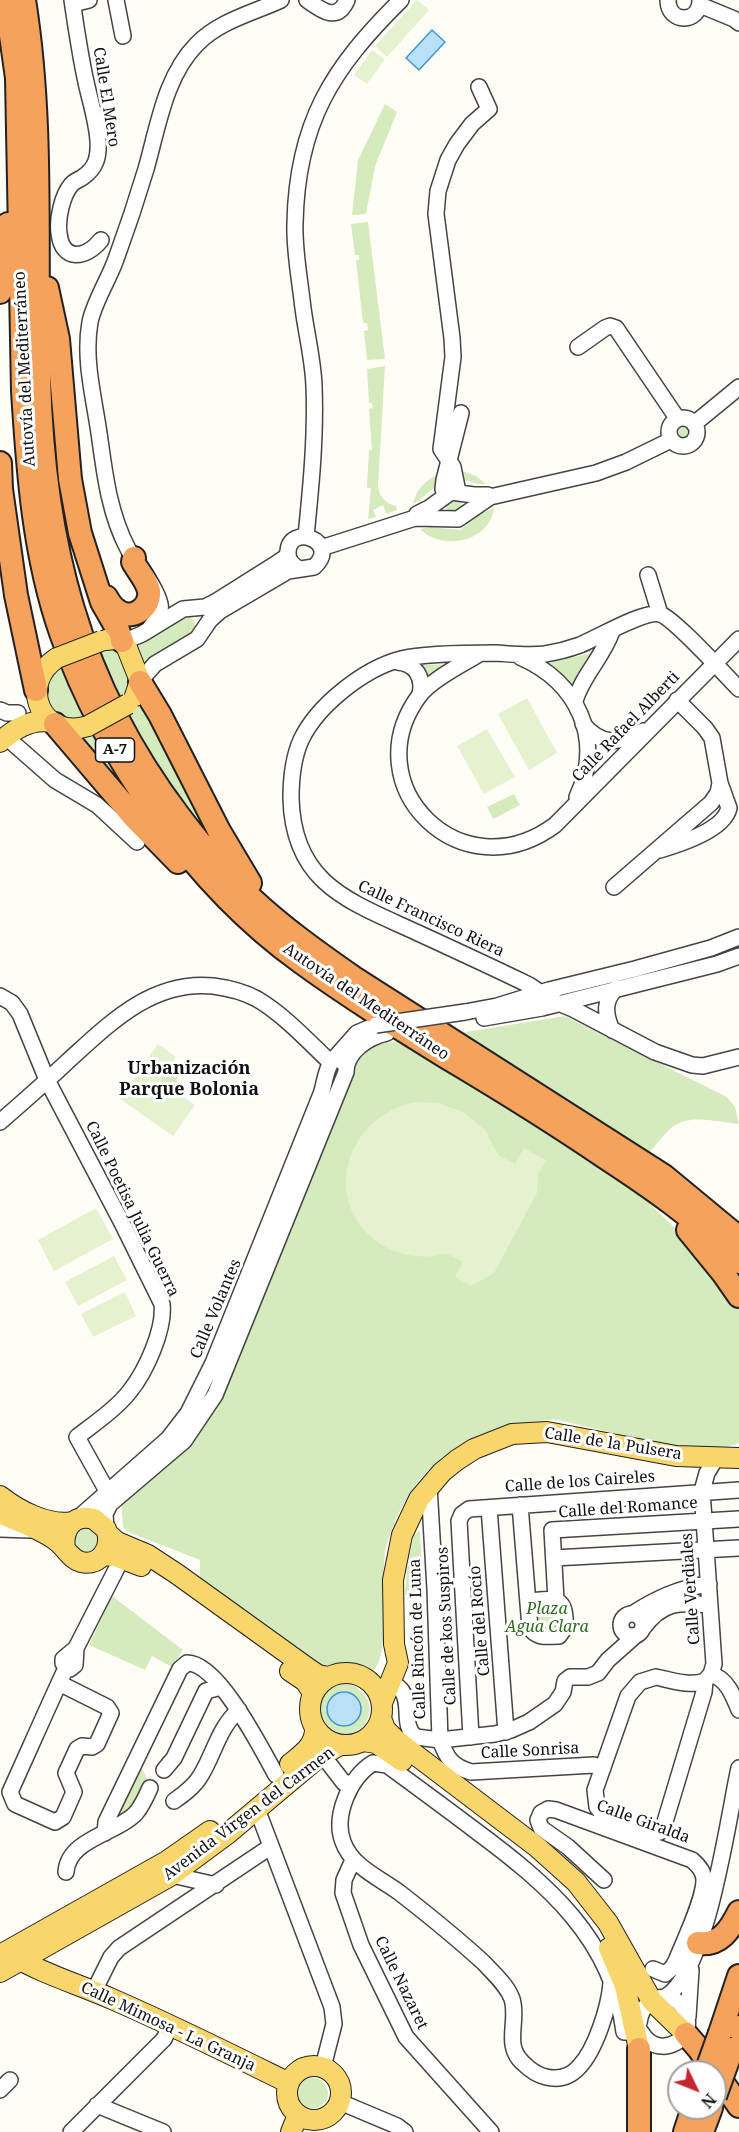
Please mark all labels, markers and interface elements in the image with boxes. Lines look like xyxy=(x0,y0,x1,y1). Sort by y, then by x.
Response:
street label: Calle El Mero xyxy=(89,46,123,148)
street label: Autovía del Mediterráneo xyxy=(10,271,40,467)
street label: Calle Rafael Alberti xyxy=(568,668,684,786)
road number: A-7 xyxy=(96,738,134,762)
street label: Calle Francisco Riera xyxy=(355,877,507,961)
street label: Autovía del Mediterráneo xyxy=(280,939,452,1065)
district label: Urbanización Parque Bolonia xyxy=(119,1058,259,1100)
street label: Calle Poetisa Julia Guerra xyxy=(81,1118,183,1300)
street label: Calle Volantes xyxy=(186,1256,246,1362)
street label: Calle de la Pulsera xyxy=(543,1424,683,1464)
street label: Calle de los Caireles xyxy=(504,1467,656,1497)
street label: Calle del Romance xyxy=(558,1494,698,1522)
street label: Calle Verdiales xyxy=(678,1532,704,1646)
street label: Calle de kos Suspiros xyxy=(433,1546,461,1706)
street label: Calle Rincón de Luna xyxy=(406,1558,430,1720)
street label: Calle del Rocío xyxy=(466,1565,494,1677)
park label: Plaza Agua Clara xyxy=(505,1599,589,1637)
street label: Calle Sonrisa xyxy=(480,1739,580,1763)
street label: Avenida Virgen del Carmen xyxy=(160,1743,338,1885)
street label: Calle Giralda xyxy=(594,1796,692,1848)
street label: Calle Nazaret xyxy=(370,1933,432,2033)
street label: Calle Mimosa - La Granja xyxy=(78,1978,258,2076)
north arrow xyxy=(667,2060,727,2120)
text: N xyxy=(696,2089,721,2113)

